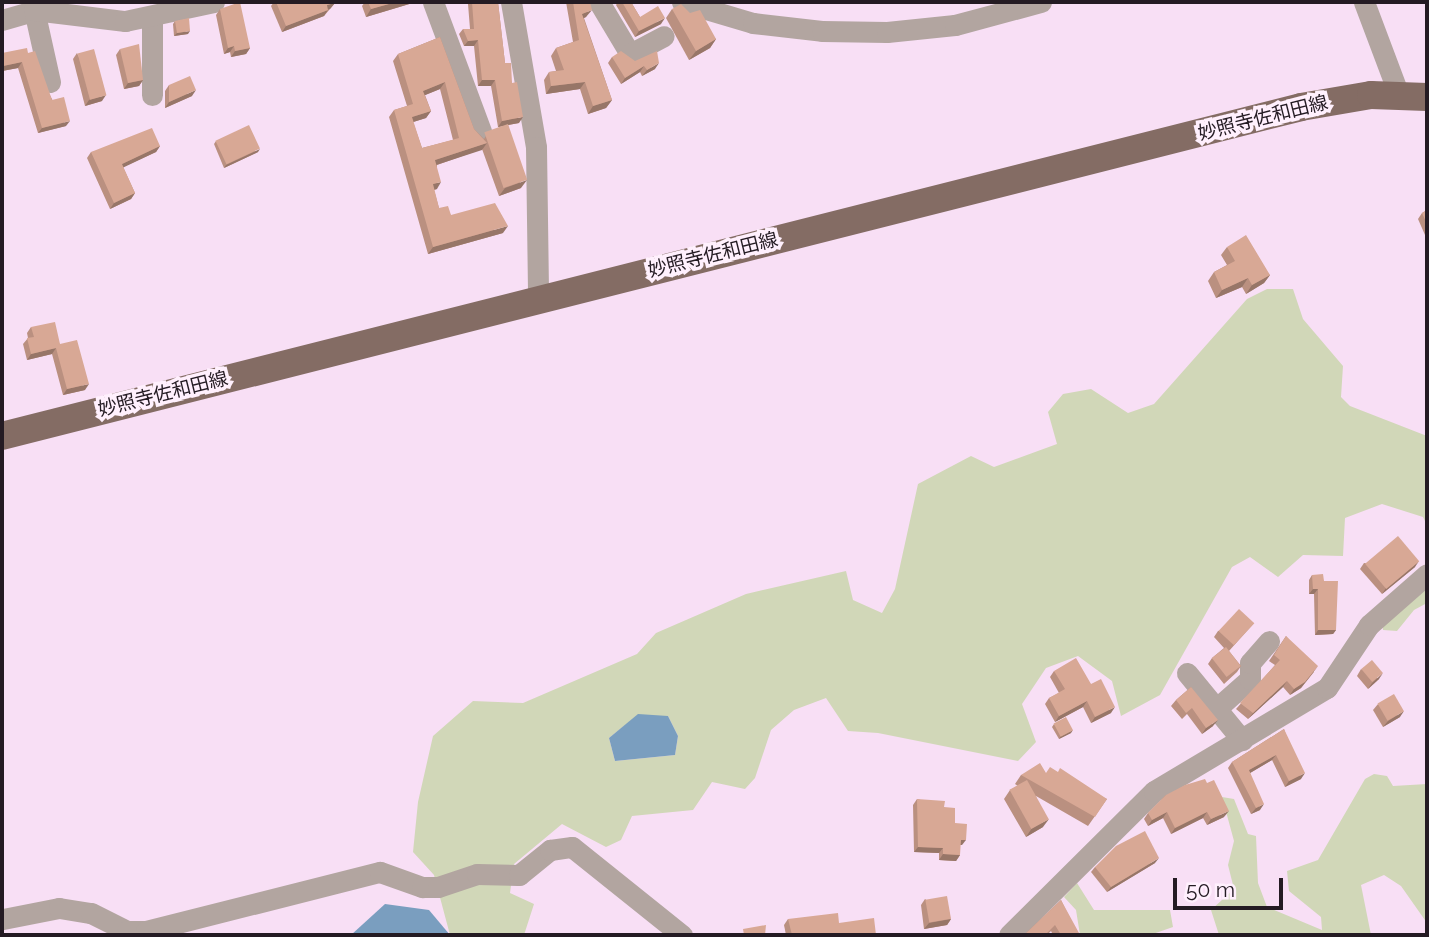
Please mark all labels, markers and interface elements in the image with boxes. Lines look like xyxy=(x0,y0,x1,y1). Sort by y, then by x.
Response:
street label: 妙照寺佐和田線 xyxy=(1196,91,1330,145)
street label: 妙照寺佐和田線 xyxy=(646,228,780,282)
street label: 妙照寺佐和田線 xyxy=(96,367,230,421)
scale bar xyxy=(1177,864,1287,908)
text: 50 m xyxy=(1186,877,1235,902)

